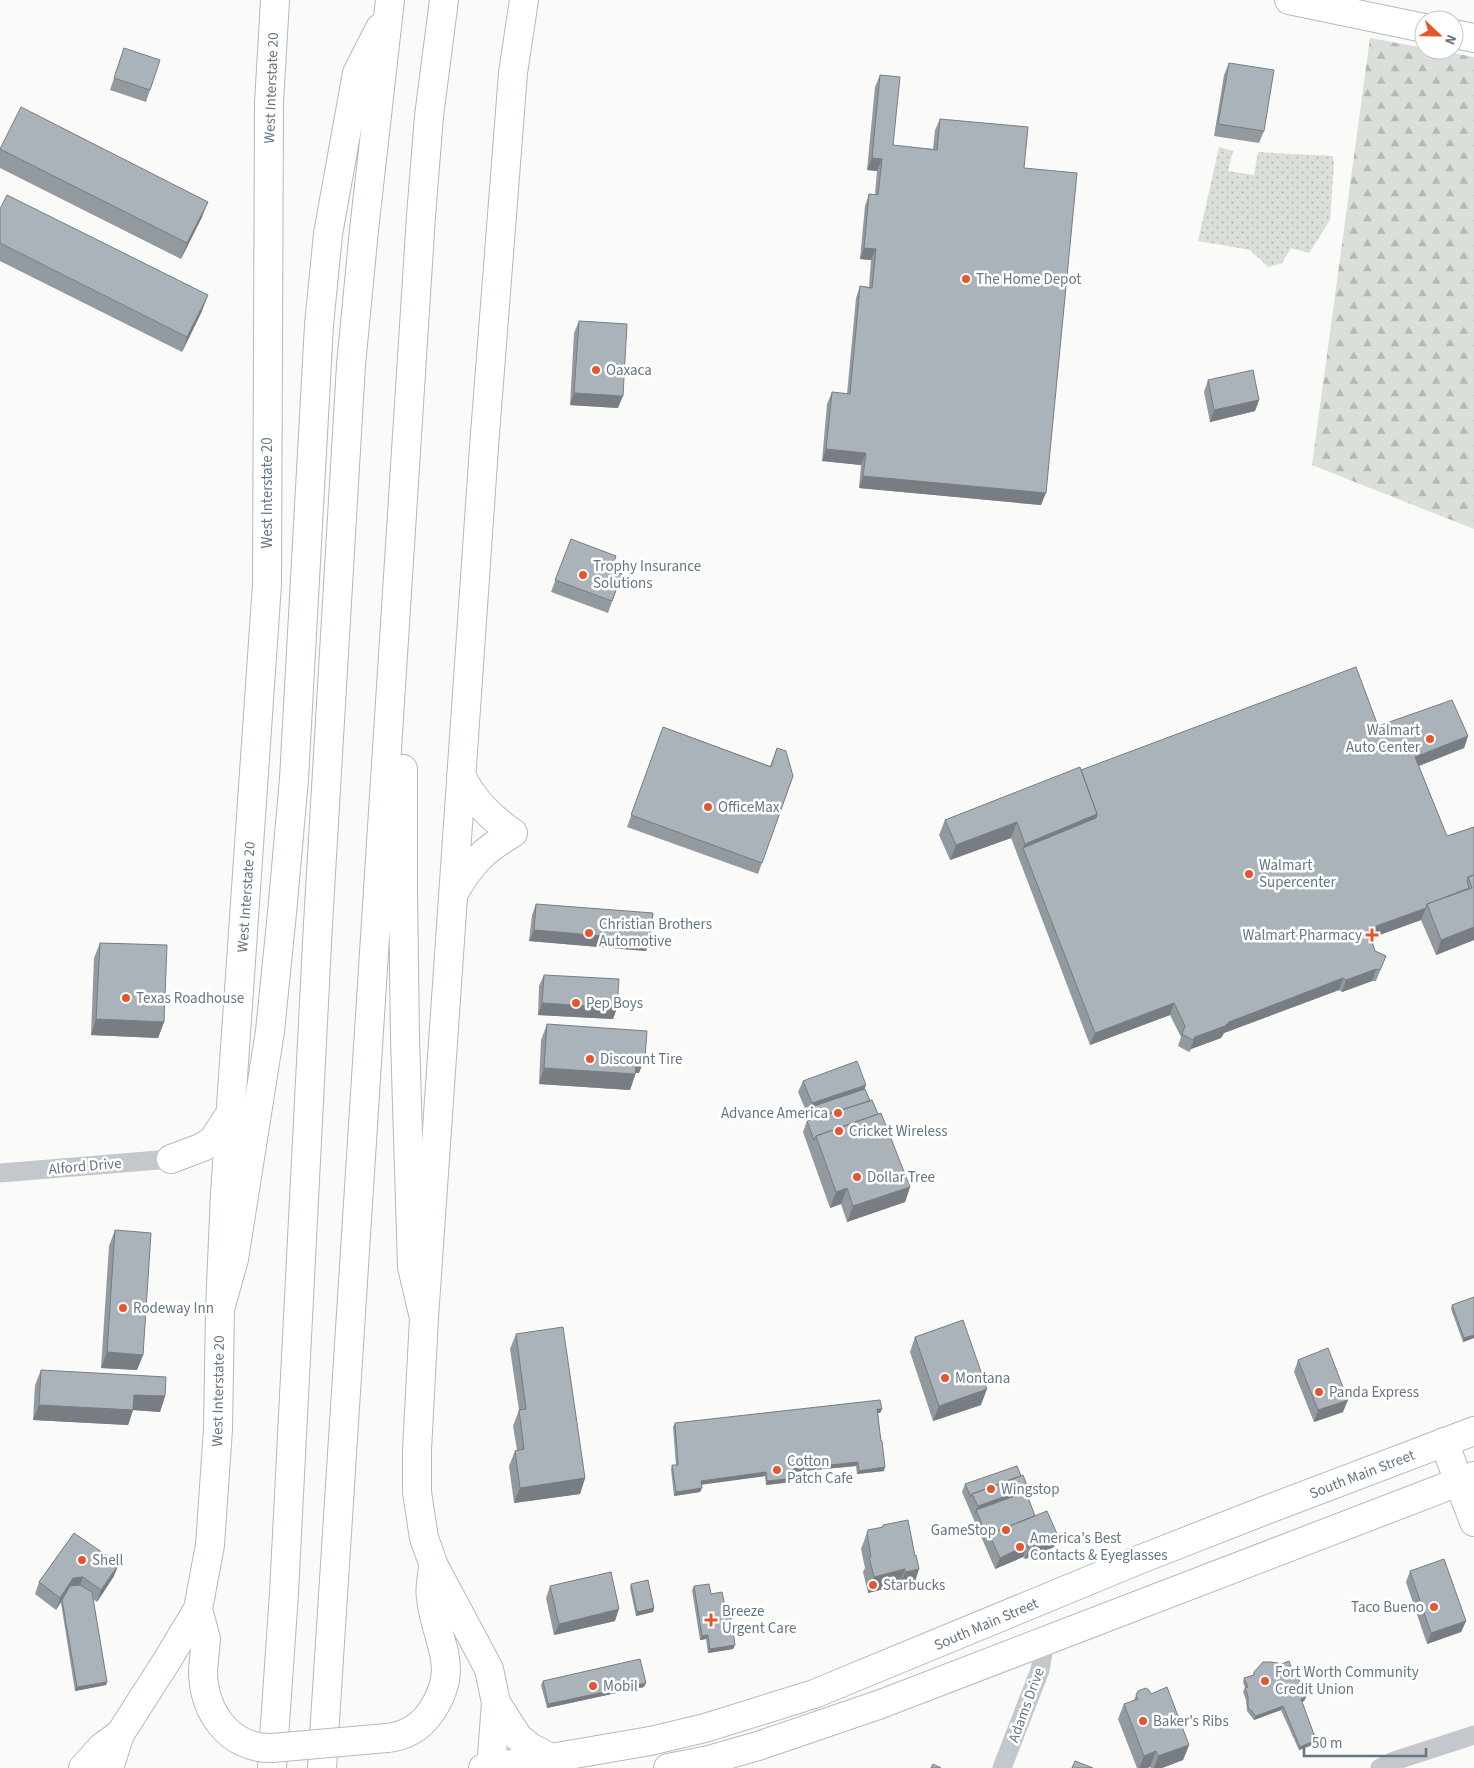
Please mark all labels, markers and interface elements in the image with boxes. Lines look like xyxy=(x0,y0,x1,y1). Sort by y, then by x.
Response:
north arrow xyxy=(1414,10,1464,60)
text: N xyxy=(1439,31,1461,48)
street label: West Interstate 20 xyxy=(259,32,284,144)
place label: The Home Depot xyxy=(976,269,1081,290)
marker: The Home Depot xyxy=(960,273,972,285)
place label: Oaxaca xyxy=(606,360,652,381)
marker: Oaxaca xyxy=(590,364,602,376)
street label: West Interstate 20 xyxy=(257,437,278,549)
place label: Trophy Insurance Solutions xyxy=(593,556,701,594)
marker: Trophy Insurance Solutions xyxy=(577,569,589,581)
place label: Walmart Auto Center xyxy=(1346,720,1421,758)
marker: Walmart Auto Center xyxy=(1424,733,1436,745)
place label: OfficeMax xyxy=(718,797,780,818)
marker: OfficeMax xyxy=(702,801,714,813)
street label: West Interstate 20 xyxy=(232,841,261,953)
place label: Walmart Supercenter xyxy=(1259,855,1336,893)
marker: Walmart Supercenter xyxy=(1243,868,1255,880)
place label: Christian Brothers Automotive xyxy=(599,914,712,952)
place label: Walmart Pharmacy xyxy=(1242,925,1362,946)
marker: Christian Brothers Automotive xyxy=(583,927,595,939)
marker: Walmart Pharmacy xyxy=(1366,929,1378,941)
place label: Texas Roadhouse xyxy=(136,988,244,1009)
marker: Texas Roadhouse xyxy=(120,992,132,1004)
place label: Pep Boys xyxy=(586,993,643,1014)
marker: Pep Boys xyxy=(570,997,582,1009)
place label: Discount Tire xyxy=(600,1049,683,1070)
marker: Discount Tire xyxy=(584,1053,596,1065)
place label: Advance America xyxy=(721,1103,828,1124)
marker: Advance America xyxy=(832,1107,844,1119)
place label: Cricket Wireless xyxy=(849,1121,948,1142)
marker: Cricket Wireless xyxy=(833,1125,845,1137)
street label: Alford Drive xyxy=(48,1153,122,1180)
place label: Dollar Tree xyxy=(867,1167,935,1188)
marker: Dollar Tree xyxy=(851,1171,863,1183)
place label: Rodeway Inn xyxy=(133,1298,214,1319)
marker: Rodeway Inn xyxy=(117,1302,129,1314)
street label: West Interstate 20 xyxy=(207,1335,230,1447)
place label: Montana xyxy=(955,1368,1010,1389)
marker: Montana xyxy=(939,1372,951,1384)
place label: Panda Express xyxy=(1329,1382,1419,1403)
marker: Panda Express xyxy=(1313,1386,1325,1398)
street label: South Main Street xyxy=(1306,1445,1418,1504)
place label: Cotton Patch Cafe xyxy=(787,1451,853,1489)
marker: Cotton Patch Cafe xyxy=(771,1464,783,1476)
place label: Wingstop xyxy=(1001,1479,1060,1500)
marker: Wingstop xyxy=(985,1483,997,1495)
place label: GameStop xyxy=(931,1520,996,1541)
marker: GameStop xyxy=(1000,1524,1012,1536)
place label: America's Best Contacts & Eyeglasses xyxy=(1030,1528,1167,1566)
marker: America's Best Contacts & Eyeglasses xyxy=(1014,1541,1026,1553)
place label: Shell xyxy=(92,1550,123,1571)
marker: Shell xyxy=(76,1554,88,1566)
place label: Starbucks xyxy=(883,1575,945,1596)
marker: Starbucks xyxy=(867,1579,879,1591)
street label: South Main Street xyxy=(931,1593,1042,1656)
place label: Taco Bueno xyxy=(1351,1597,1424,1618)
place label: Breeze Urgent Care xyxy=(722,1601,796,1639)
marker: Taco Bueno xyxy=(1428,1601,1440,1613)
marker: Breeze Urgent Care xyxy=(704,1613,718,1627)
place label: Fort Worth Community Credit Union xyxy=(1275,1662,1419,1700)
street label: Adams Drive xyxy=(1003,1665,1050,1746)
marker: Fort Worth Community Credit Union xyxy=(1259,1675,1271,1687)
place label: Mobil xyxy=(603,1676,638,1697)
marker: Mobil xyxy=(587,1680,599,1692)
place label: Baker's Ribs xyxy=(1153,1711,1229,1732)
marker: Baker's Ribs xyxy=(1137,1715,1149,1727)
scale bar xyxy=(1304,1726,1426,1758)
text: 50 m xyxy=(1312,1733,1342,1754)

